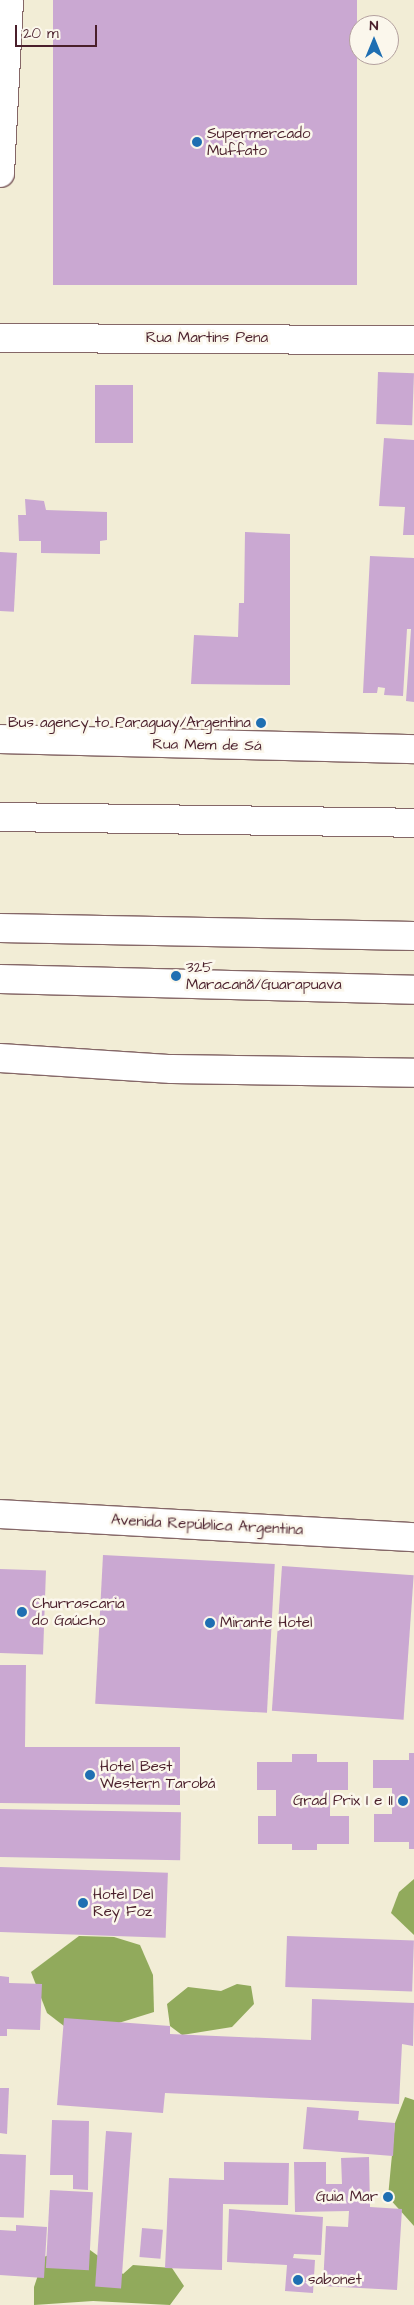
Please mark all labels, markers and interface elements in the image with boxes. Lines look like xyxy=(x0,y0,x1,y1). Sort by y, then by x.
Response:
scale bar xyxy=(18,15,100,47)
north arrow xyxy=(349,15,399,65)
text: N xyxy=(370,16,378,36)
text: 20 m xyxy=(23,23,59,44)
place label: Supermercado Muffato xyxy=(207,124,310,159)
marker: Supermercado Muffato xyxy=(191,136,203,148)
street label: Rua Martins Pena xyxy=(146,329,268,347)
place label: Bus agency to Paraguay/Argentina xyxy=(8,714,251,732)
marker: Bus agency to Paraguay/Argentina xyxy=(255,717,267,729)
street label: Rua Mem de Sá xyxy=(152,735,262,755)
place label: 325 Maracanã/Guarapuava xyxy=(186,958,342,993)
marker: 325 Maracanã/Guarapuava xyxy=(170,970,182,982)
street label: Avenida República Argentina xyxy=(111,1511,303,1539)
place label: Churrascaria do Gaúcho xyxy=(32,1594,125,1629)
marker: Churrascaria do Gaúcho xyxy=(16,1606,28,1618)
place label: Mirante Hotel xyxy=(220,1614,312,1632)
marker: Mirante Hotel xyxy=(204,1617,216,1629)
place label: Hotel Best Western Tarobá xyxy=(100,1757,215,1792)
marker: Hotel Best Western Tarobá xyxy=(84,1769,96,1781)
place label: Grad Prix I e II xyxy=(293,1792,393,1810)
marker: Grad Prix I e II xyxy=(397,1795,409,1807)
place label: Hotel Del Rey Foz xyxy=(93,1885,153,1920)
marker: Hotel Del Rey Foz xyxy=(77,1897,89,1909)
place label: Guia Mar xyxy=(316,2188,378,2206)
marker: Guia Mar xyxy=(382,2191,394,2203)
place label: sabonet xyxy=(308,2271,362,2289)
marker: sabonet xyxy=(292,2274,304,2286)

